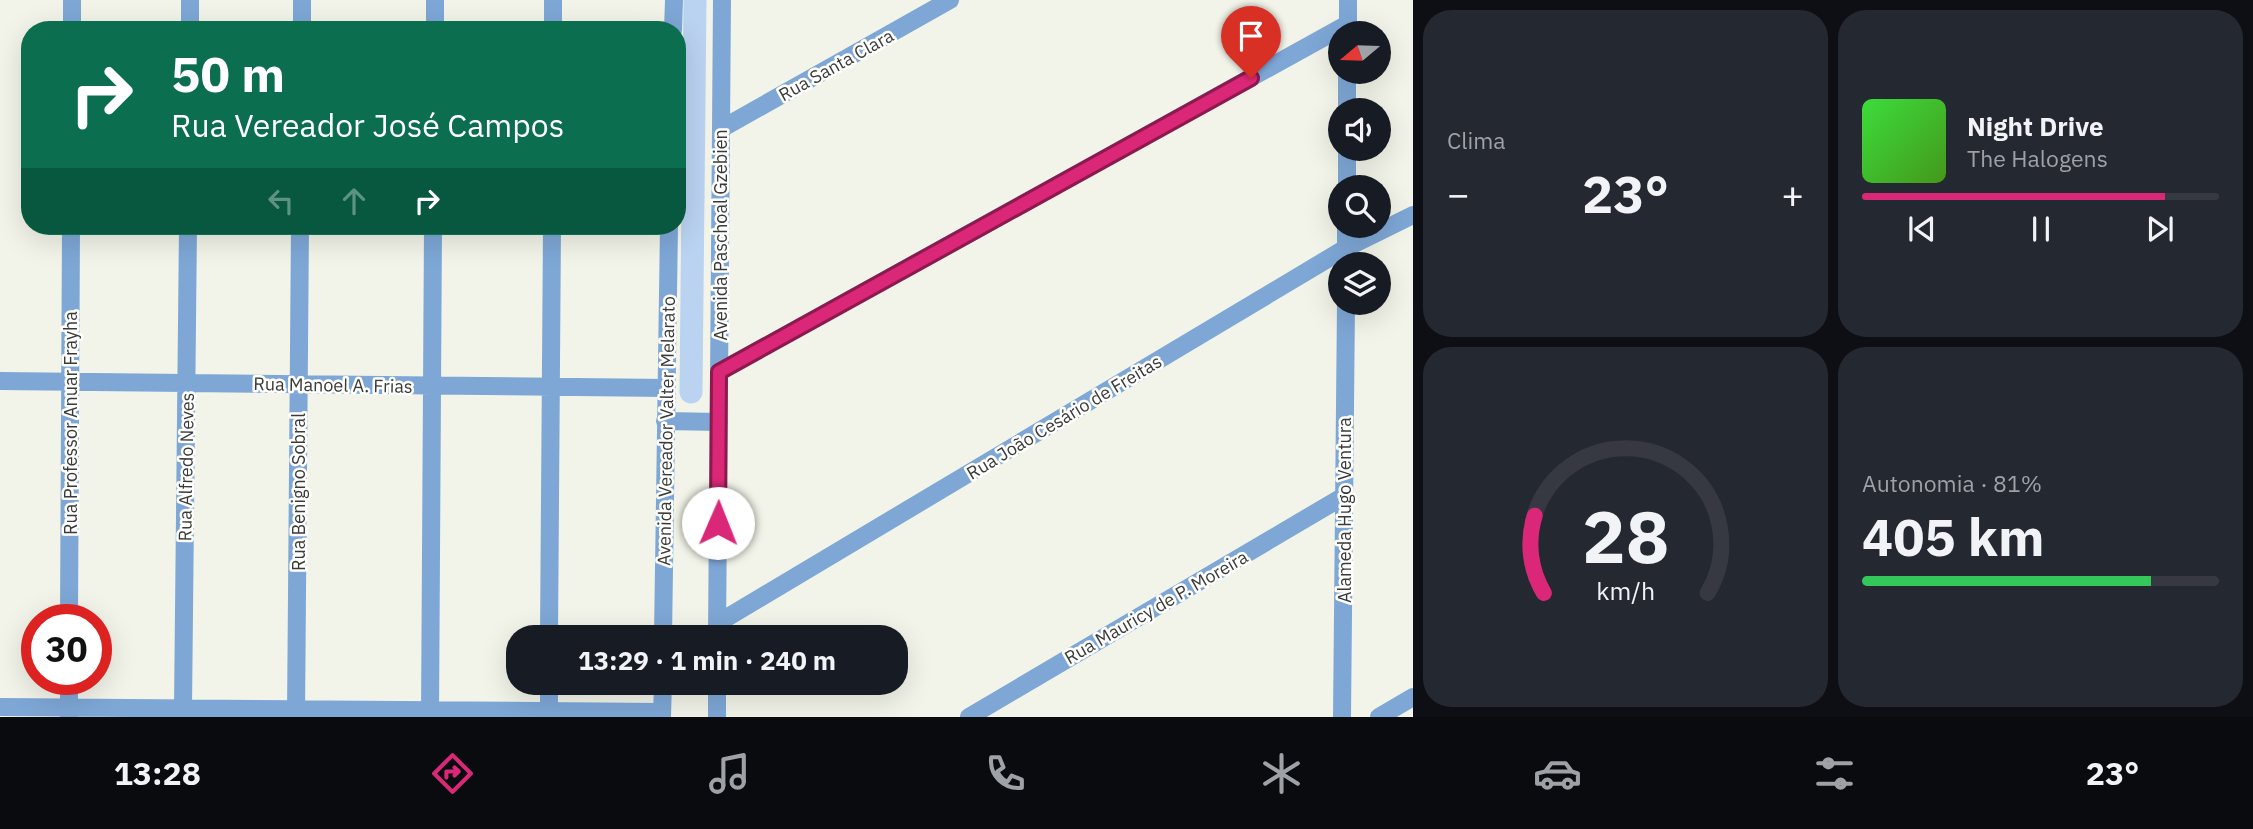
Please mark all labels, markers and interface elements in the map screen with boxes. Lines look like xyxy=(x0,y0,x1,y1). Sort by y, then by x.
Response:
pin xyxy=(1221,6,1281,78)
icon: arrive xyxy=(1232,17,1270,55)
north arrow xyxy=(1328,21,1391,84)
map controls xyxy=(1328,21,1391,315)
street label: Rua Santa Clara xyxy=(774,24,898,106)
text: 50 m xyxy=(171,42,285,105)
icon: right xyxy=(56,49,147,140)
button: sound xyxy=(1328,98,1391,161)
text: Rua Vereador José Campos xyxy=(171,104,564,146)
text: Night Drive xyxy=(1967,109,2104,143)
text: Clima xyxy=(1447,125,1506,155)
street label: Avenida Paschoal Gzebien xyxy=(709,129,732,341)
text: The Halogens xyxy=(1967,143,2108,173)
text: 23° xyxy=(1582,160,1669,227)
text: − xyxy=(1447,169,1470,218)
text: + xyxy=(1781,169,1804,218)
button: search xyxy=(1328,175,1391,238)
icon: left xyxy=(262,182,300,220)
icon: ahead xyxy=(335,182,373,220)
icon: right xyxy=(408,182,446,220)
icon: previous xyxy=(1903,210,1941,248)
icon: pause xyxy=(2022,210,2060,248)
icon: next xyxy=(2141,210,2179,248)
button: layers xyxy=(1328,252,1391,315)
street label: Avenida Vereador Valter Melarato xyxy=(652,296,680,566)
street label: Rua Professor Anuar Frayha xyxy=(59,311,82,535)
street label: Rua João Cesário de Freitas xyxy=(962,350,1166,484)
street label: Rua Manoel A. Frias xyxy=(253,372,413,398)
street label: Rua Alfredo Neves xyxy=(173,392,199,542)
street label: Rua Benigno Sobral xyxy=(287,413,310,571)
street label: Alameda Hugo Ventura xyxy=(1333,417,1356,603)
text: Autonomia · 81% xyxy=(1862,468,2042,498)
position arrow xyxy=(681,486,755,560)
text: 28 xyxy=(1582,488,1669,583)
text: 405 km xyxy=(1862,503,2044,570)
street label: Rua Mauricy de P. Moreira xyxy=(1060,545,1252,669)
text: km/h xyxy=(1596,574,1655,607)
speed limit sign: 30 xyxy=(21,604,112,695)
text: 13:29 · 1 min · 240 m xyxy=(578,643,836,677)
icon: directions xyxy=(428,749,477,798)
icon: music xyxy=(705,749,754,798)
icon: phone xyxy=(981,749,1030,798)
icon: climate xyxy=(1257,749,1306,798)
icon: car xyxy=(1533,749,1582,798)
icon: filters xyxy=(1810,749,1859,798)
text: 13:28 xyxy=(114,752,201,794)
text: 23° xyxy=(2086,752,2139,794)

